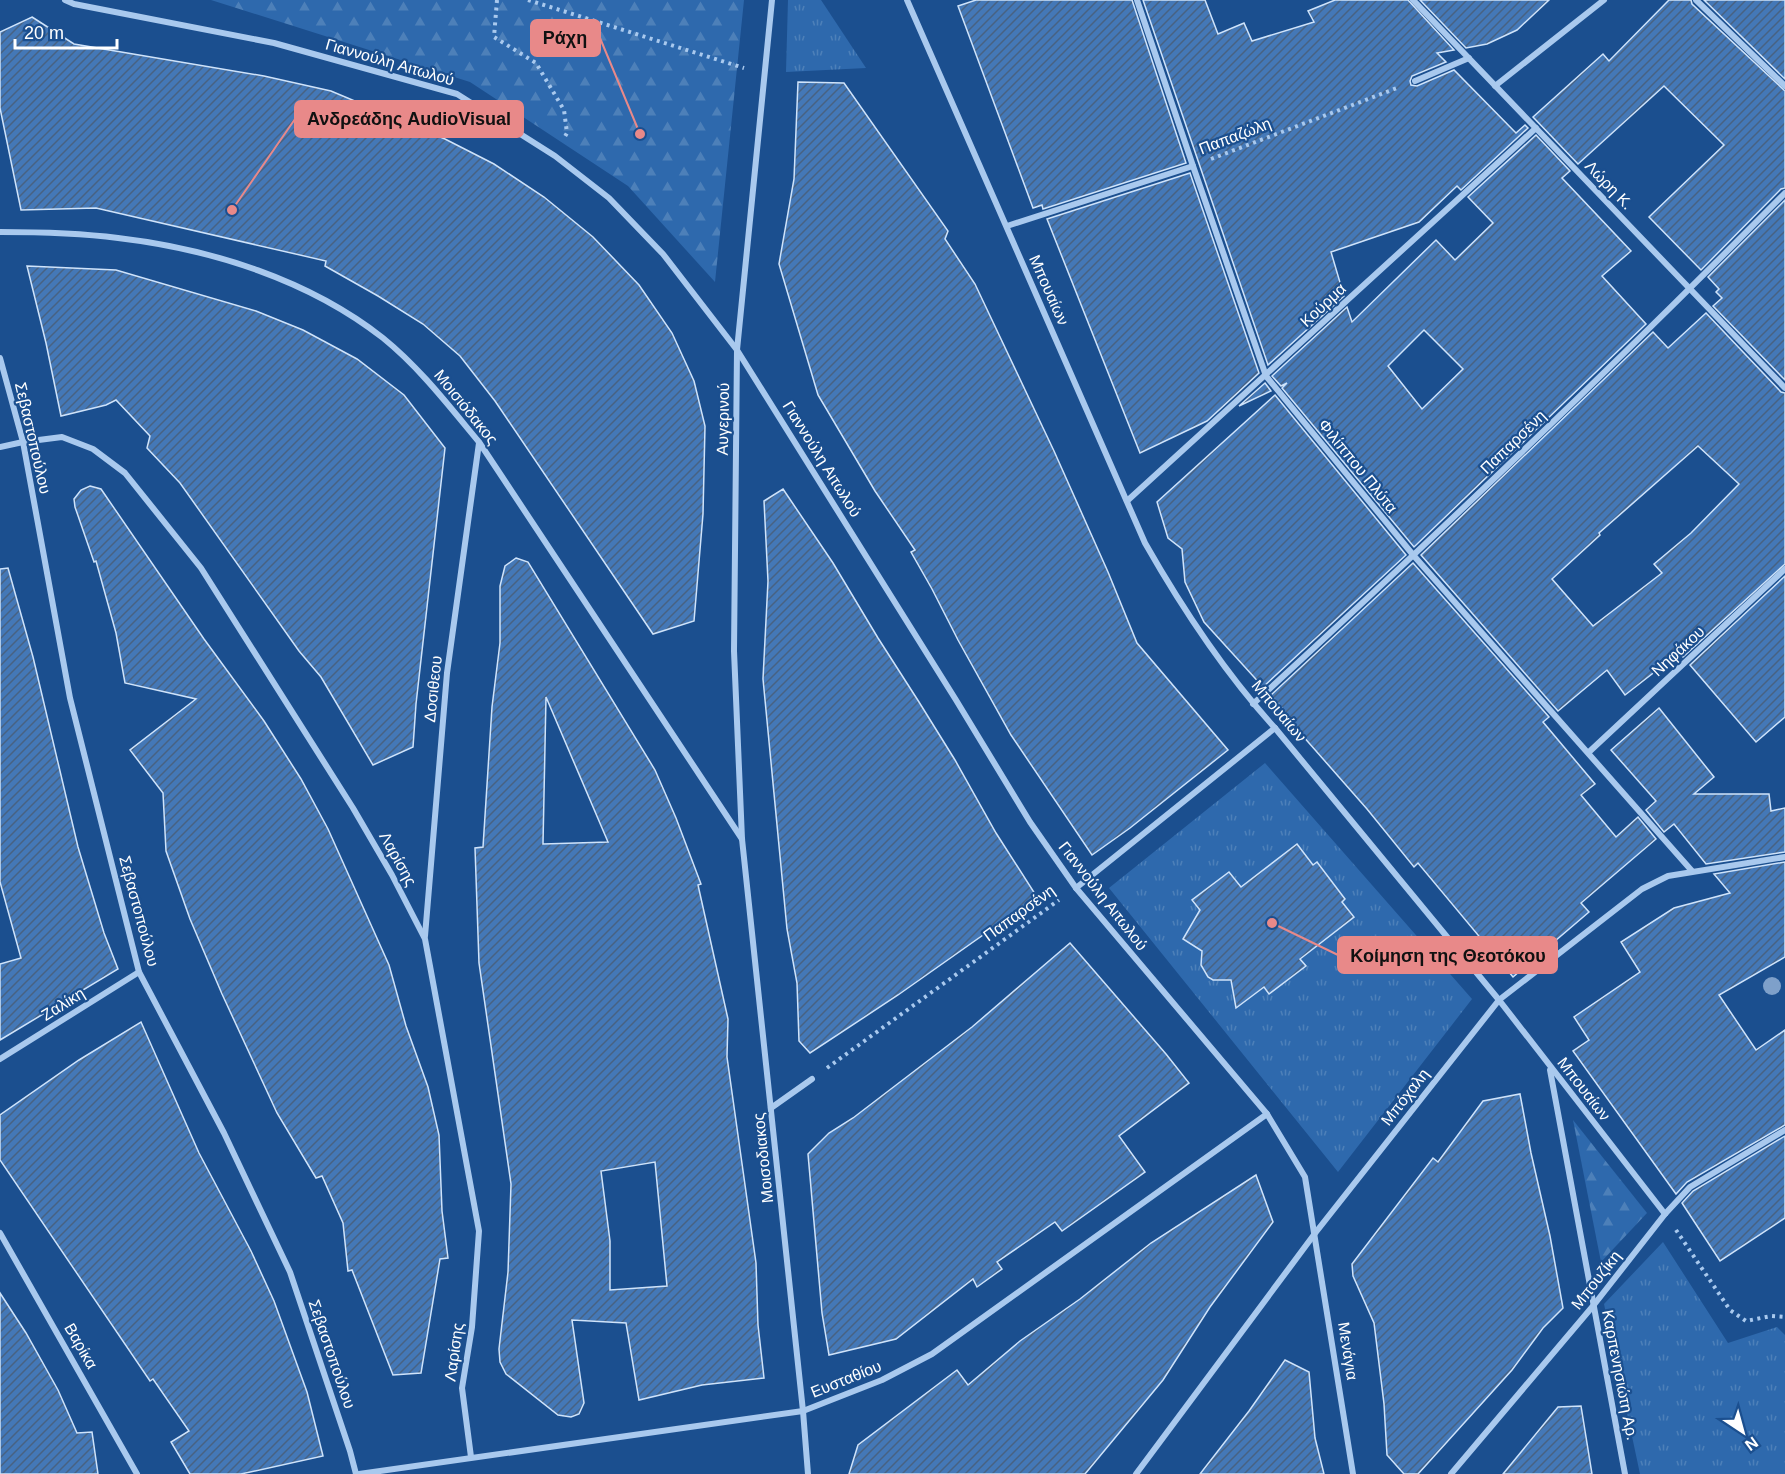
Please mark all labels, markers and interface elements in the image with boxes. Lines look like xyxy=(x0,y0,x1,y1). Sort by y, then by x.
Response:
scale bar xyxy=(15,12,117,50)
callout: Ράχη xyxy=(531,20,600,56)
text: 20 m xyxy=(24,23,64,43)
text: Ράχη xyxy=(543,28,587,48)
street label: Γιαννούλη Αιτωλού xyxy=(324,36,456,88)
callout: Ανδρεάδης AudioVisual xyxy=(295,101,523,137)
text: Ανδρεάδης AudioVisual xyxy=(307,109,511,129)
street label: Παπαζώλη xyxy=(1197,114,1274,158)
street label: Λώρη Κ. xyxy=(1582,157,1636,213)
street label: Μπουαίων xyxy=(1026,252,1072,328)
street label: Κούρμα xyxy=(1297,280,1349,330)
street label: Μοισιόδακος xyxy=(431,366,501,448)
street label: Σεβαστοπούλου xyxy=(12,381,54,495)
street label: Αυγερινού xyxy=(714,382,732,456)
street label: Γιαννούλη Αιτωλού xyxy=(780,398,864,520)
street label: Παπαρσένη xyxy=(1477,407,1549,477)
street label: Φιλίππου Πλύτα xyxy=(1315,416,1401,516)
street label: Νηφάκου xyxy=(1648,622,1708,680)
street label: Δοσιθεου xyxy=(421,655,445,723)
street label: Μπουαίων xyxy=(1248,677,1310,745)
street label: Λαρίσης xyxy=(376,829,420,889)
street label: Γιαννούλη Αιτωλού xyxy=(1055,838,1151,954)
street label: Σεβαστοπούλου xyxy=(116,854,162,968)
street label: Παπαρσένη xyxy=(980,881,1058,945)
callout: Κοίμηση της Θεοτόκου xyxy=(1338,937,1557,973)
text: Κοίμηση της Θεοτόκου xyxy=(1350,946,1546,966)
street label: Ζαλίκη xyxy=(38,984,88,1024)
street label: Μπουαίων xyxy=(1554,1054,1614,1124)
street label: Μπόχαλη xyxy=(1378,1065,1432,1129)
street label: Μοισοδιακος xyxy=(750,1112,776,1204)
street label: Μπουζίκη xyxy=(1568,1247,1625,1313)
street label: Σεβαστοπούλου xyxy=(305,1297,359,1411)
street label: Καρπενησιώτη Αρ. xyxy=(1599,1308,1641,1442)
street label: Βαρίκα xyxy=(61,1320,101,1372)
street label: Λαρίσης xyxy=(441,1321,467,1382)
street label: Μενάγια xyxy=(1335,1321,1361,1381)
street label: Ευσταθίου xyxy=(808,1357,884,1401)
north arrow xyxy=(1713,1402,1773,1462)
text: N xyxy=(1742,1433,1761,1454)

